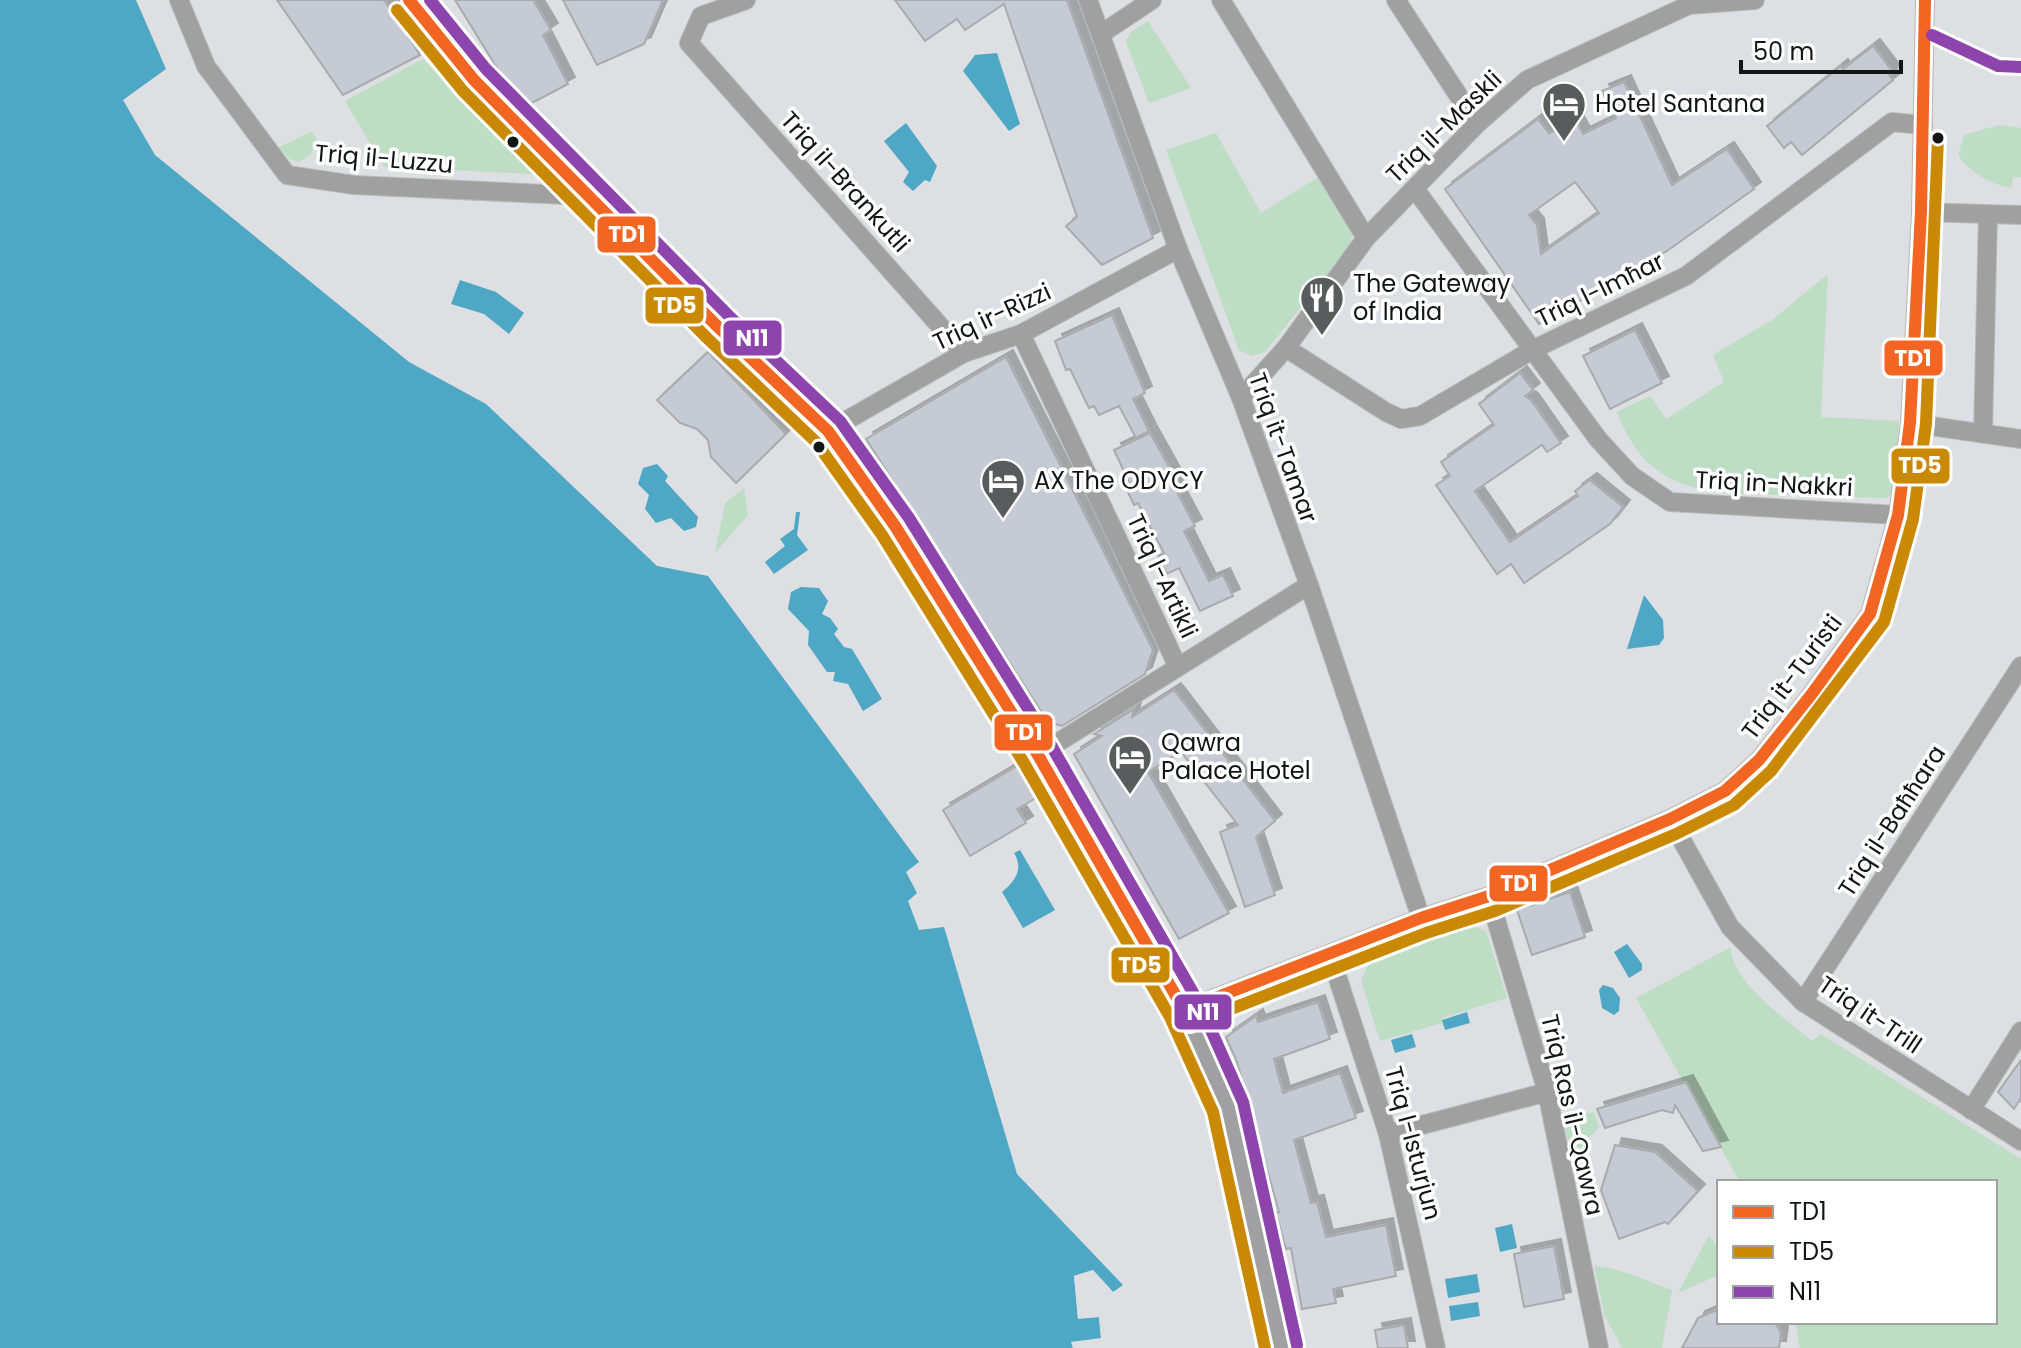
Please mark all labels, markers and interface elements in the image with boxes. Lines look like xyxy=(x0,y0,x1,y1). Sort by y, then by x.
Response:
scale bar xyxy=(1741,24,1901,74)
text: 50 m xyxy=(1753,35,1814,68)
street label: Triq il-Maskli xyxy=(1379,63,1509,190)
hotel icon: Hotel Santana xyxy=(1540,80,1588,143)
place label: Hotel Santana xyxy=(1595,87,1765,120)
street label: Triq il-Brankutli xyxy=(773,104,918,259)
unlabelled marker xyxy=(1930,130,1946,146)
unlabelled marker xyxy=(505,134,521,150)
street label: Triq il-Luzzu xyxy=(314,136,454,181)
line badge: TD1 xyxy=(596,215,657,254)
text: TD1 xyxy=(608,219,646,250)
street label: Triq l-Imħar xyxy=(1530,244,1669,335)
place label: The Gateway of India xyxy=(1353,267,1511,328)
restaurant icon: The Gateway of India xyxy=(1298,274,1346,337)
street label: Triq ir-Rizzi xyxy=(927,275,1056,358)
line badge: TD5 xyxy=(644,286,705,325)
text: TD5 xyxy=(653,290,697,321)
line badge: N11 xyxy=(722,319,783,357)
text: N11 xyxy=(735,323,769,354)
line badge: TD1 xyxy=(1883,339,1944,377)
text: TD1 xyxy=(1894,343,1932,374)
street label: Triq it-Tamar xyxy=(1241,368,1326,527)
unlabelled marker xyxy=(811,439,827,455)
line badge: TD5 xyxy=(1890,447,1951,485)
text: TD5 xyxy=(1898,450,1942,481)
hotel icon: AX The ODYCY xyxy=(979,457,1027,520)
street label: Triq in-Nakkri xyxy=(1694,463,1854,504)
place label: AX The ODYCY xyxy=(1034,464,1204,497)
street label: Triq l-Artikli xyxy=(1119,508,1206,643)
street label: Triq it-Turisti xyxy=(1734,607,1850,746)
line badge: TD1 xyxy=(993,713,1054,752)
text: TD1 xyxy=(1005,717,1043,748)
place label: Qawra Palace Hotel xyxy=(1161,726,1311,787)
hotel icon: Qawra Palace Hotel xyxy=(1106,733,1154,796)
street label: Triq il-Baħħara xyxy=(1830,739,1953,903)
line badge: TD1 xyxy=(1488,864,1549,903)
text: TD1 xyxy=(1500,868,1538,899)
line badge: TD5 xyxy=(1110,946,1171,984)
text: TD5 xyxy=(1118,950,1162,981)
street label: Triq it-Trill xyxy=(1812,968,1928,1061)
line badge: N11 xyxy=(1173,993,1233,1031)
text: N11 xyxy=(1186,997,1220,1028)
street label: Triq Ras il-Qawra xyxy=(1533,1011,1612,1219)
street label: Triq l-Isturjun xyxy=(1377,1062,1450,1223)
legend xyxy=(1717,1180,1997,1324)
text: TD1 xyxy=(1789,1195,1827,1228)
text: TD5 xyxy=(1789,1235,1834,1268)
text: N11 xyxy=(1789,1275,1821,1308)

